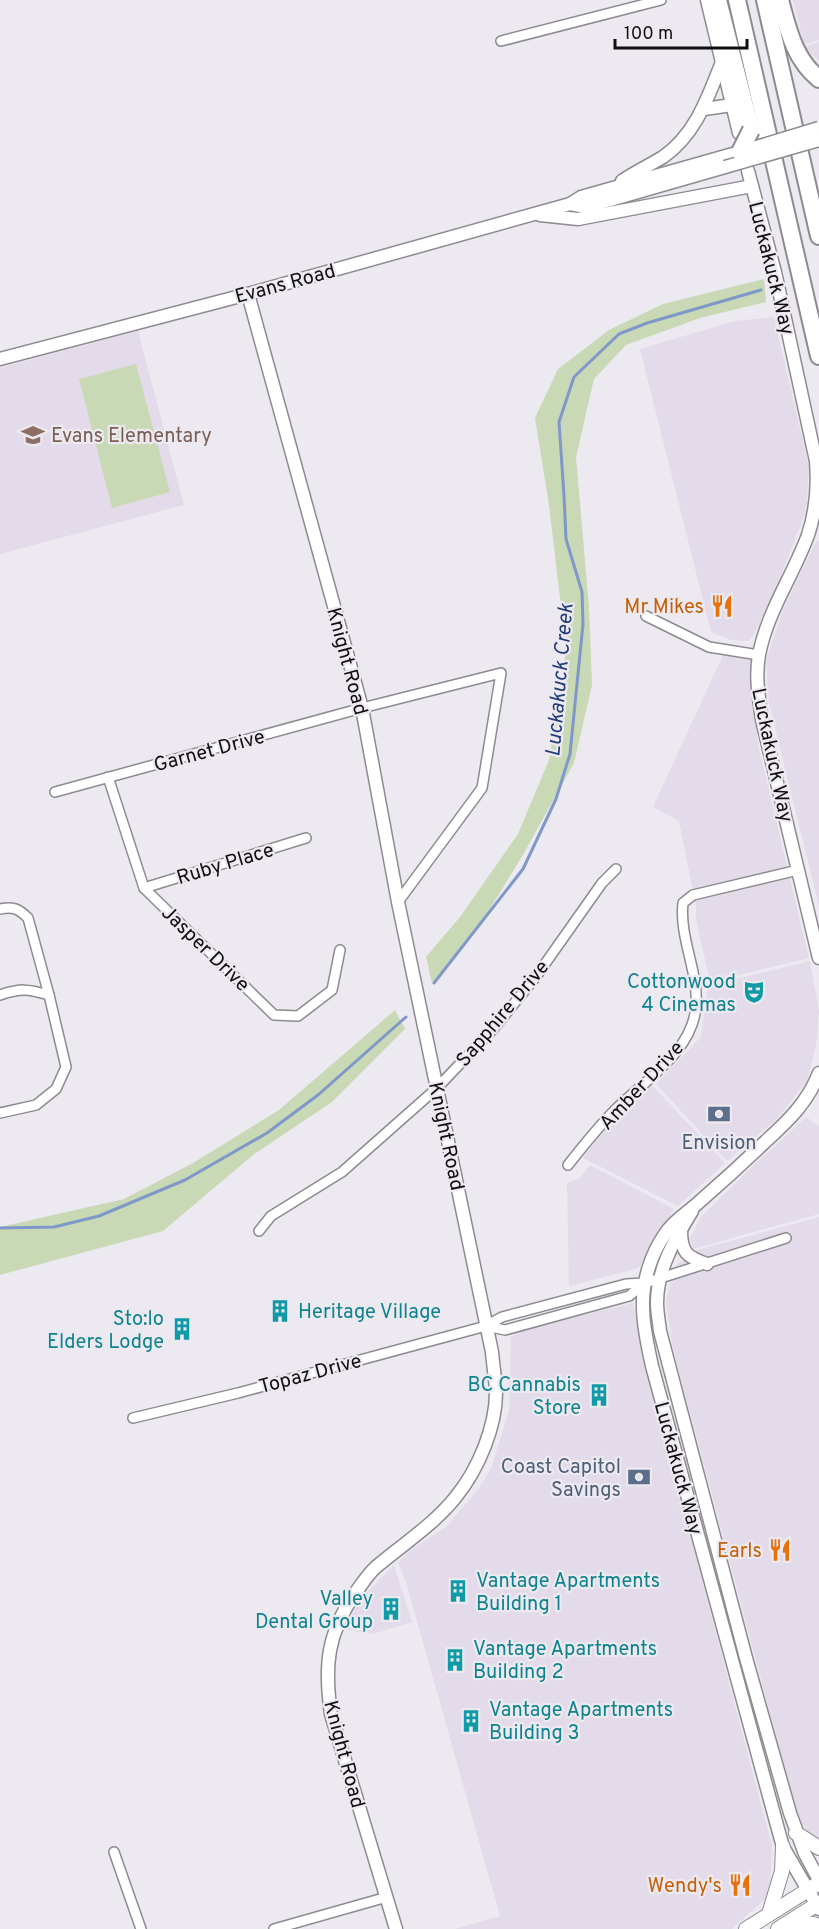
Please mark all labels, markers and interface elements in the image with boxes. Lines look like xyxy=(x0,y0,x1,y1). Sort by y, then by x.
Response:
scale bar xyxy=(615,12,747,50)
text: 100 m xyxy=(624,23,673,46)
street label: Luckakuck Way xyxy=(741,199,799,338)
street label: Evans Road xyxy=(232,259,339,311)
school or university icon: Evans Elementary xyxy=(20,422,46,448)
place label: Evans Elementary xyxy=(51,424,212,450)
restaurant icon: Mr Mikes xyxy=(709,593,735,619)
place label: Mr Mikes xyxy=(624,595,704,621)
water label: Luckakuck Creek xyxy=(540,602,581,758)
street label: Knight Road xyxy=(319,605,373,718)
street label: Luckakuck Way xyxy=(744,686,798,825)
street label: Garnet Drive xyxy=(151,725,268,779)
street label: Ruby Place xyxy=(174,838,277,892)
street label: Jasper Drive xyxy=(155,901,254,998)
street label: Sapphire Drive xyxy=(451,955,556,1073)
place label: Cottonwood 4 Cinemas xyxy=(627,970,736,1019)
theatre icon: Cottonwood 4 Cinemas xyxy=(741,979,767,1005)
street label: Amber Drive xyxy=(594,1036,690,1137)
street label: Knight Road xyxy=(421,1080,469,1193)
bank icon: Envision xyxy=(706,1101,732,1127)
place label: Envision xyxy=(681,1131,757,1157)
building icon: Heritage Village xyxy=(267,1298,293,1324)
place label: Heritage Village xyxy=(298,1300,441,1326)
place label: Sto:lo Elders Lodge xyxy=(47,1307,164,1356)
building icon: Sto:lo Elders Lodge xyxy=(169,1316,195,1342)
street label: Topaz Drive xyxy=(256,1349,365,1401)
place label: BC Cannabis Store xyxy=(468,1373,581,1422)
building icon: BC Cannabis Store xyxy=(586,1382,612,1408)
street label: Luckakuck Way xyxy=(647,1399,707,1538)
place label: Coast Capitol Savings xyxy=(501,1455,621,1504)
bank icon: Coast Capitol Savings xyxy=(626,1464,652,1490)
restaurant icon: Earls xyxy=(767,1537,793,1563)
place label: Earls xyxy=(717,1539,762,1565)
place label: Vantage Apartments Building 1 xyxy=(476,1569,660,1618)
building icon: Vantage Apartments Building 1 xyxy=(445,1578,471,1604)
place label: Valley Dental Group xyxy=(255,1587,373,1636)
building icon: Valley Dental Group xyxy=(378,1596,404,1622)
place label: Vantage Apartments Building 2 xyxy=(473,1637,657,1686)
building icon: Vantage Apartments Building 2 xyxy=(442,1647,468,1673)
street label: Knight Road xyxy=(316,1698,370,1811)
place label: Vantage Apartments Building 3 xyxy=(489,1698,673,1747)
building icon: Vantage Apartments Building 3 xyxy=(458,1708,484,1734)
restaurant icon: Wendy's xyxy=(727,1872,753,1898)
place label: Wendy's xyxy=(648,1874,722,1900)

